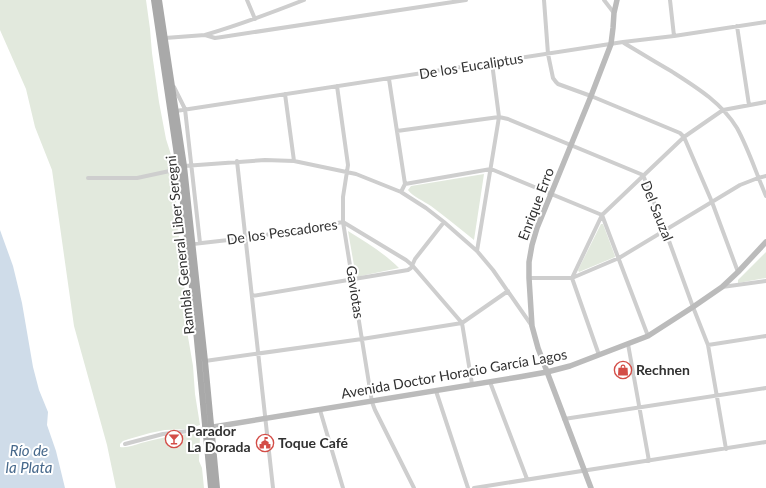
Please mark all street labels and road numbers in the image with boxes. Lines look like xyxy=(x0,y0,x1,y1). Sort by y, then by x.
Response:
street label: De los Eucaliptus xyxy=(418,49,524,82)
street label: Rambla General Liber Seregni xyxy=(162,155,197,336)
street label: Enrique Erro xyxy=(514,165,557,243)
street label: Del Sauzal xyxy=(638,178,677,244)
street label: De los Pescadores xyxy=(225,215,338,248)
street label: Gaviotas xyxy=(343,264,368,320)
street label: Avenida Doctor Horacio García Lagos xyxy=(340,345,568,402)

